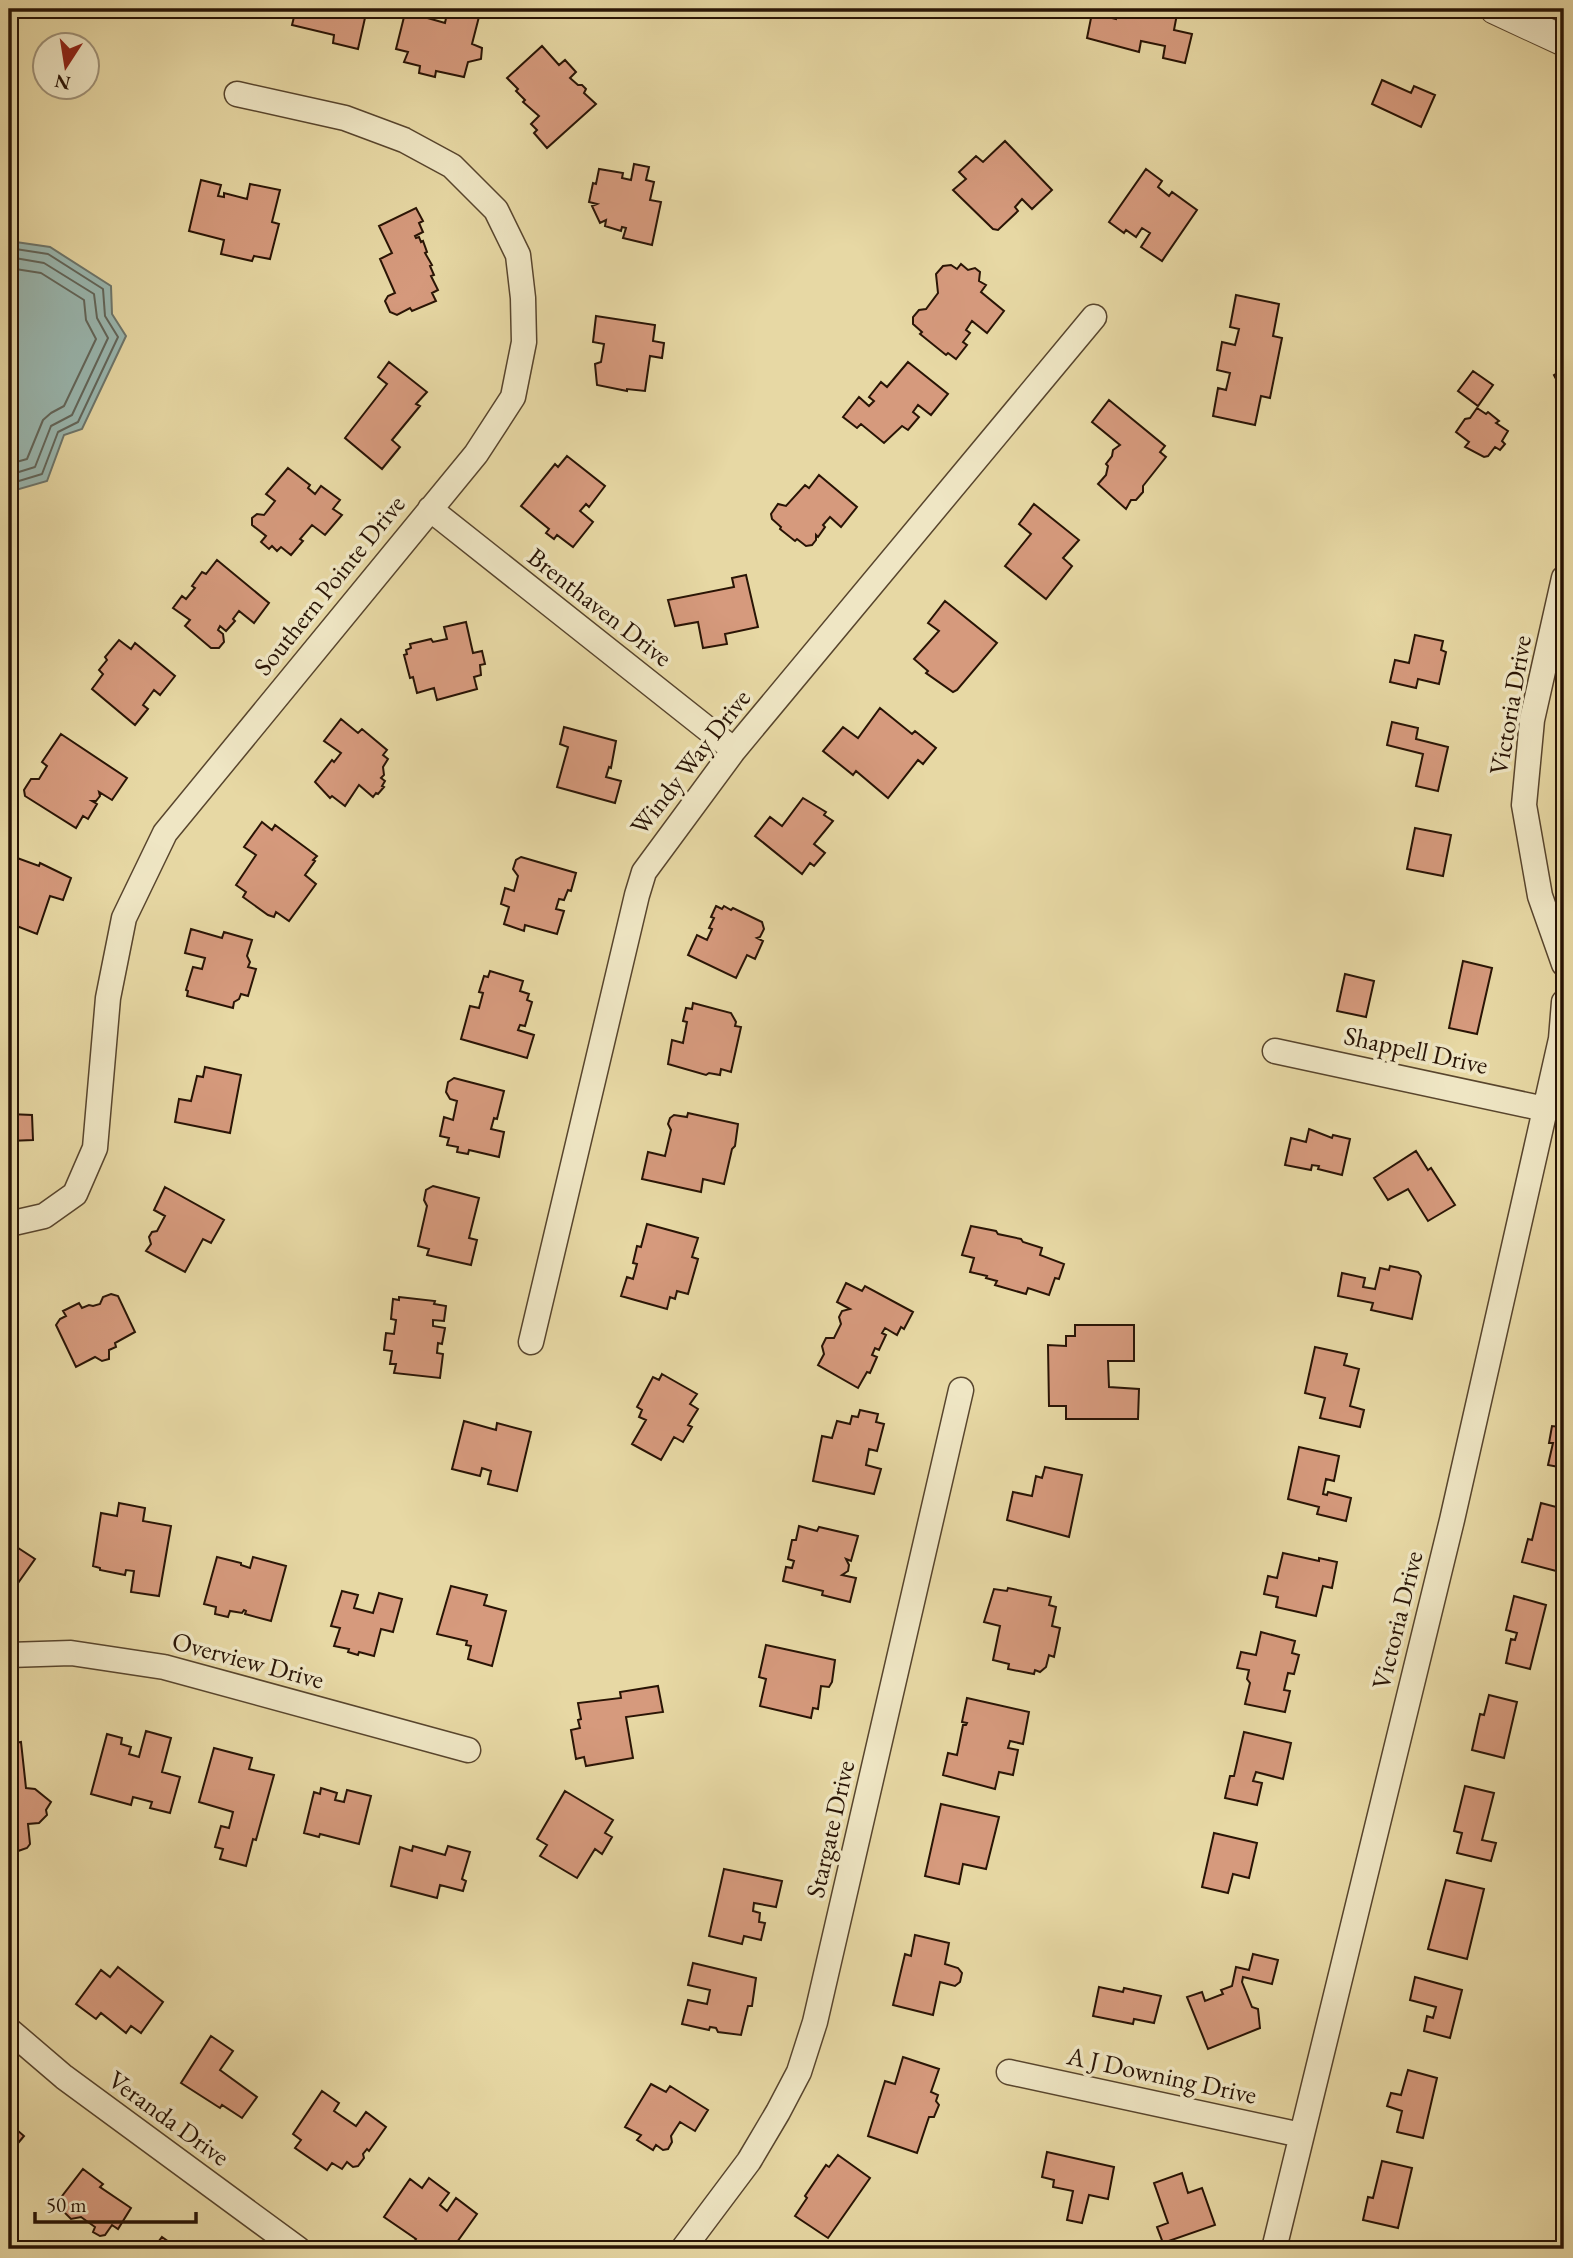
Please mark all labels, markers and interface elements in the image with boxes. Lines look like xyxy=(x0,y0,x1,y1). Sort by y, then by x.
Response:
north arrow xyxy=(32,32,102,102)
text: N xyxy=(52,68,73,96)
street label: Southern Pointe Drive xyxy=(246,488,412,682)
street label: Brenthaven Drive xyxy=(521,540,679,674)
street label: Victoria Drive xyxy=(1481,633,1539,777)
street label: Windy Way Drive xyxy=(622,682,758,842)
street label: Shappell Drive xyxy=(1341,1018,1491,1082)
street label: Victoria Drive xyxy=(1363,1547,1431,1693)
street label: Overview Drive xyxy=(168,1623,328,1697)
street label: Stargate Drive xyxy=(798,1757,862,1901)
street label: A J Downing Drive xyxy=(1063,2038,1260,2112)
street label: Veranda Drive xyxy=(102,2062,236,2174)
scale bar xyxy=(35,2181,196,2225)
text: 50 m xyxy=(46,2191,87,2218)

